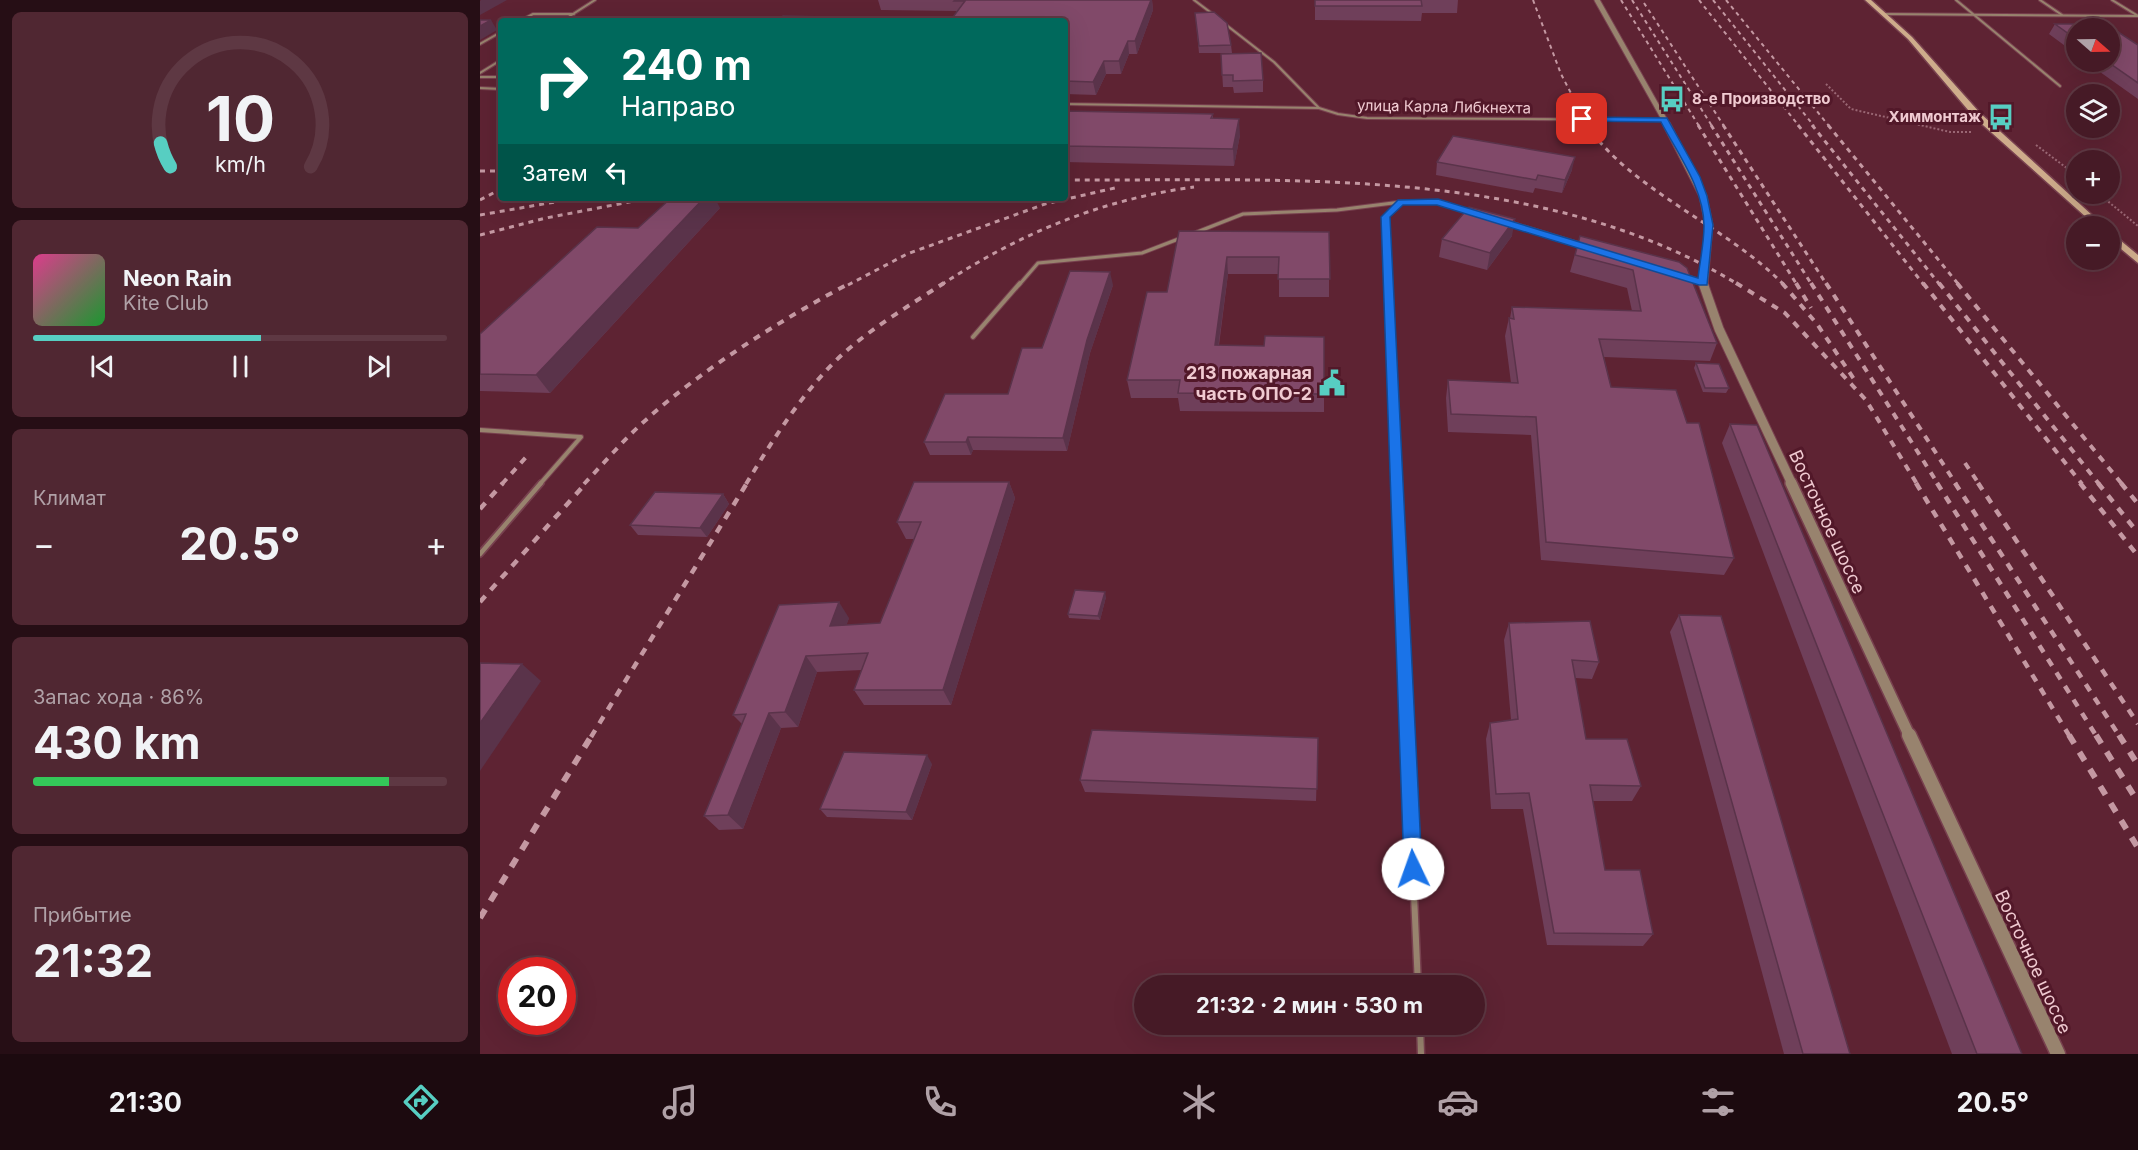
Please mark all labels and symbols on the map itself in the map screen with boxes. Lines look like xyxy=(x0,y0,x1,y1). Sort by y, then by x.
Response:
north arrow xyxy=(2066,18,2120,72)
bus stop icon: 8-е Производство xyxy=(1657,84,1687,114)
place label: 8-е Производство xyxy=(1692,89,1831,108)
pin xyxy=(1556,93,1607,144)
street label: улица Карла Либкнехта xyxy=(1357,95,1531,118)
bus stop icon: Химмонтаж xyxy=(1986,102,2016,132)
place label: Химмонтаж xyxy=(1889,107,1981,126)
place label: 213 пожарная часть ОПО-2 xyxy=(1186,362,1312,404)
public building icon: 213 пожарная часть ОПО-2 xyxy=(1317,368,1347,398)
street label: Восточное шоссе xyxy=(1785,447,1870,597)
position arrow xyxy=(1381,837,1445,901)
street label: Восточное шоссе xyxy=(1991,887,2076,1037)
speed limit sign: 20 xyxy=(498,957,576,1035)

